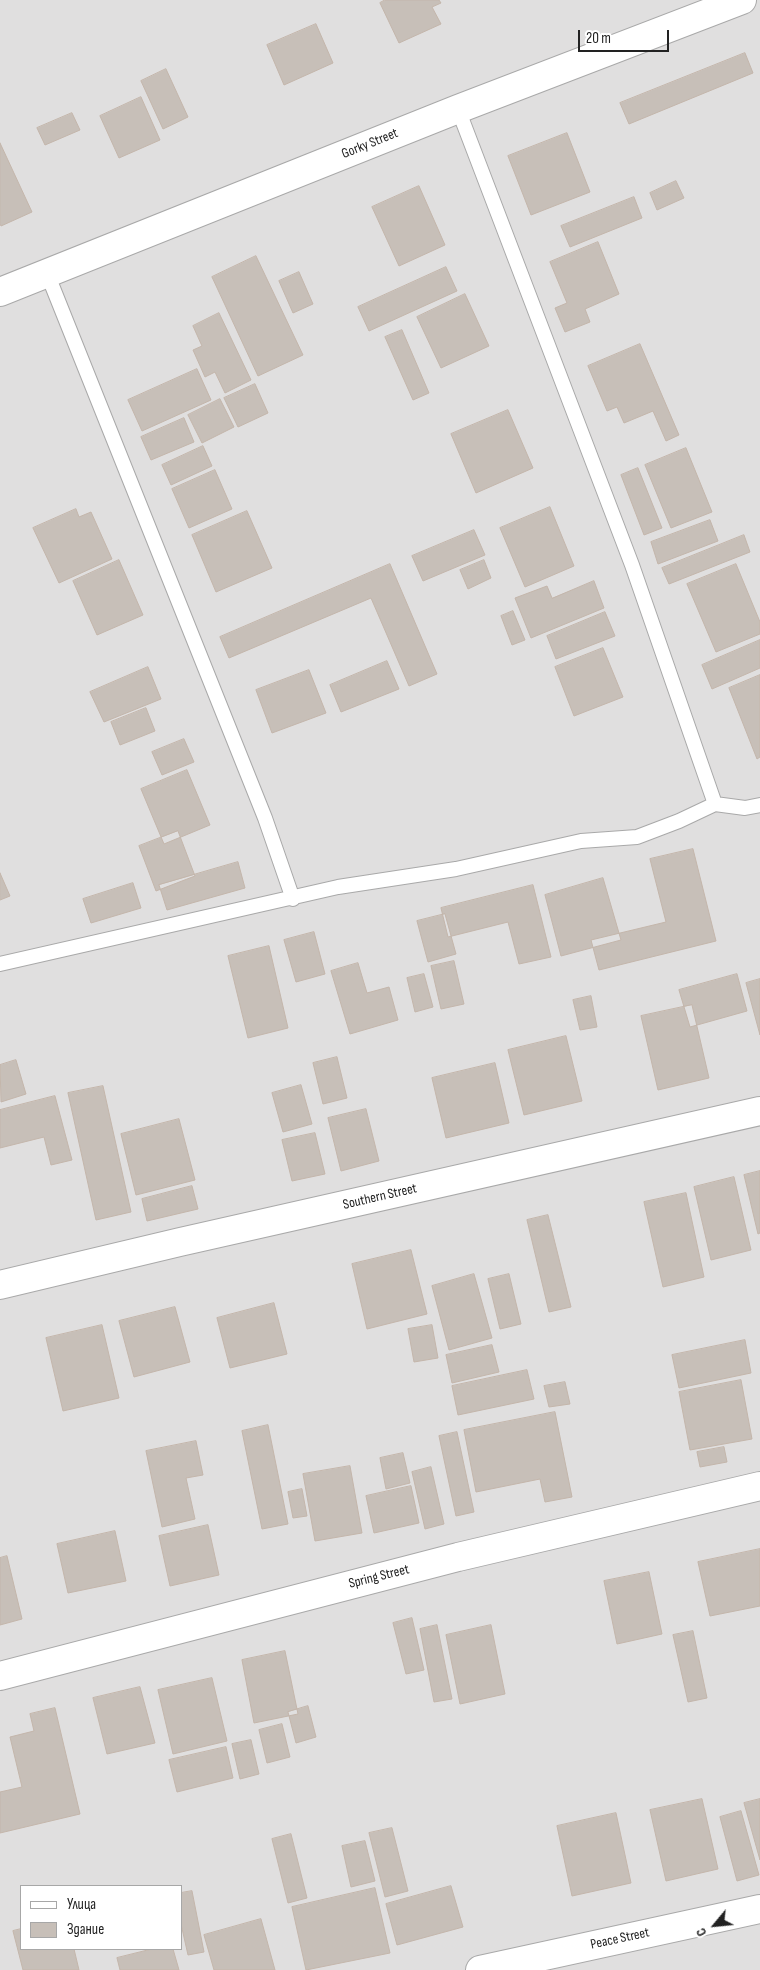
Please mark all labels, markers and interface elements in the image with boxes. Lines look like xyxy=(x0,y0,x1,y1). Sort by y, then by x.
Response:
scale bar xyxy=(580,20,671,52)
text: 20 m xyxy=(586,29,611,48)
street label: Gorky Street xyxy=(339,125,401,163)
street label: Southern Street xyxy=(341,1180,419,1214)
street label: Spring Street xyxy=(347,1561,411,1593)
legend xyxy=(20,1885,182,1950)
text: Улица xyxy=(67,1895,96,1914)
north arrow xyxy=(690,1900,740,1950)
text: Здание xyxy=(67,1920,104,1939)
street label: Peace Street xyxy=(589,1925,651,1953)
text: С xyxy=(692,1925,711,1939)

